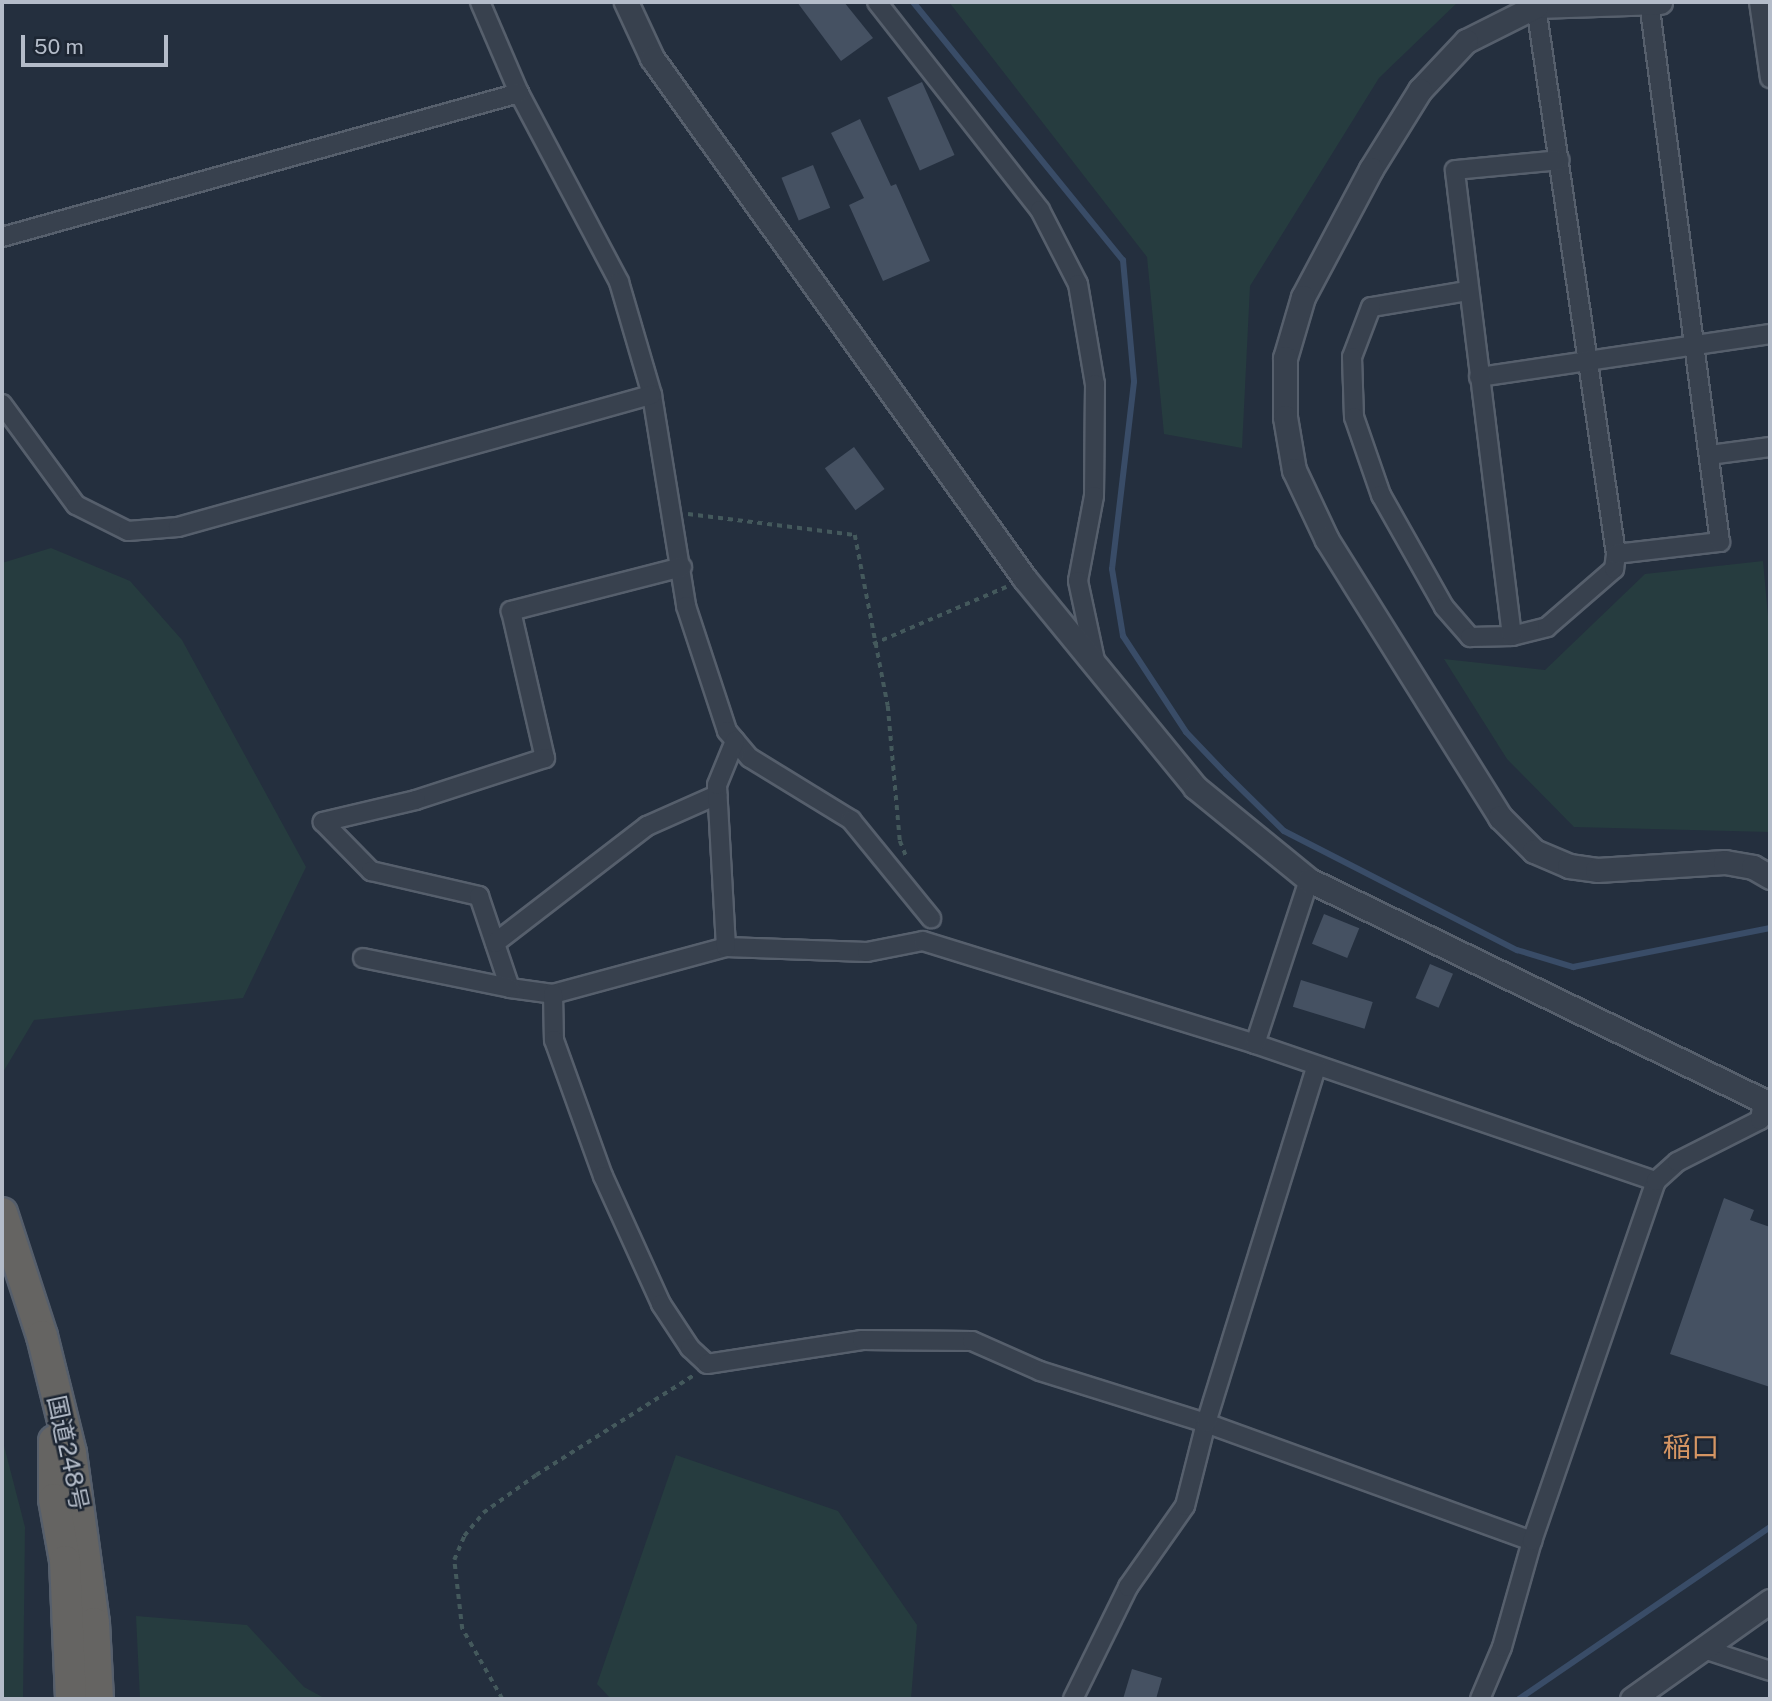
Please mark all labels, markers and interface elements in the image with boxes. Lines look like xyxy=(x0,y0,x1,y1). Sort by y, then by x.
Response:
scale bar xyxy=(24,21,172,65)
text: 50 m xyxy=(34,34,84,59)
street label: 国道248号 xyxy=(42,1393,94,1513)
district label: 稲口 xyxy=(1663,1430,1719,1464)

